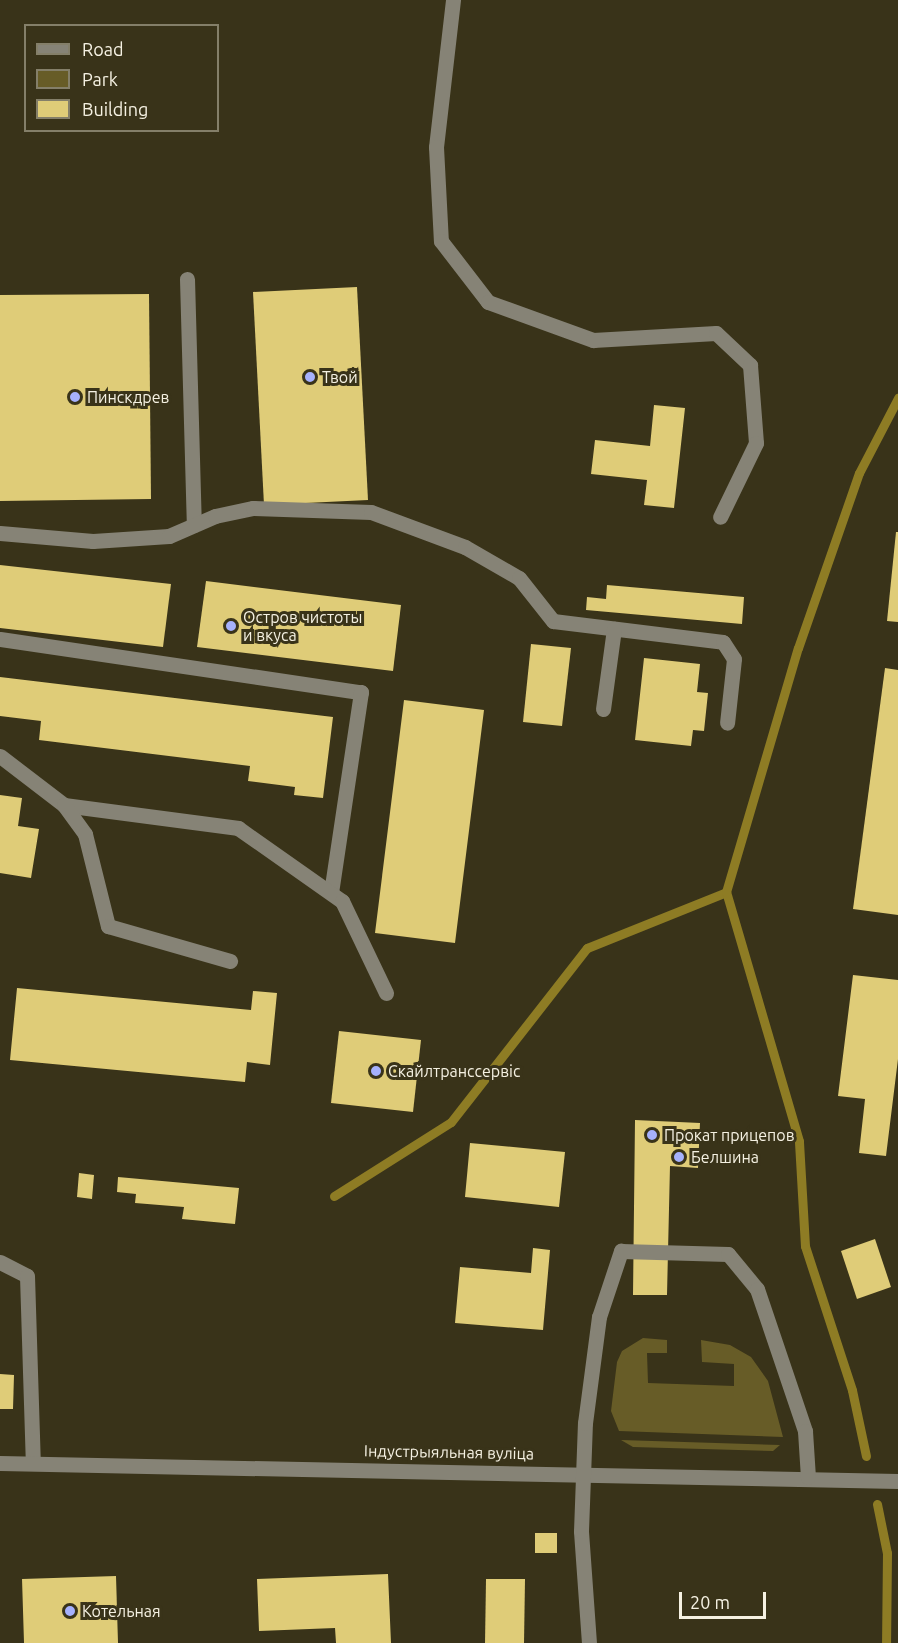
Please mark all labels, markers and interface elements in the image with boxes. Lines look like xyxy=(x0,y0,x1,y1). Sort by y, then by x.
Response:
legend xyxy=(24,24,219,132)
text: Road xyxy=(82,39,124,59)
text: Park xyxy=(82,69,118,89)
text: Building xyxy=(82,99,148,119)
place label: Твой xyxy=(322,367,358,387)
marker: Твой xyxy=(303,370,317,384)
place label: Пинскдрев xyxy=(87,387,169,407)
marker: Пинскдрев xyxy=(68,390,82,404)
place label: Остров чистоты и вкуса xyxy=(243,607,362,645)
marker: Остров чистоты и вкуса xyxy=(224,619,238,633)
place label: Скайлтранссервіс xyxy=(388,1061,520,1081)
marker: Скайлтранссервіс xyxy=(369,1064,383,1078)
place label: Прокат прицепов xyxy=(664,1125,794,1145)
marker: Прокат прицепов xyxy=(645,1128,659,1142)
place label: Белшина xyxy=(691,1147,759,1167)
marker: Белшина xyxy=(672,1150,686,1164)
street label: Індустрыяльная вуліца xyxy=(364,1441,534,1463)
scale bar xyxy=(682,1580,769,1618)
text: 20 m xyxy=(690,1592,730,1612)
place label: Котельная xyxy=(82,1601,161,1621)
marker: Котельная xyxy=(63,1604,77,1618)

